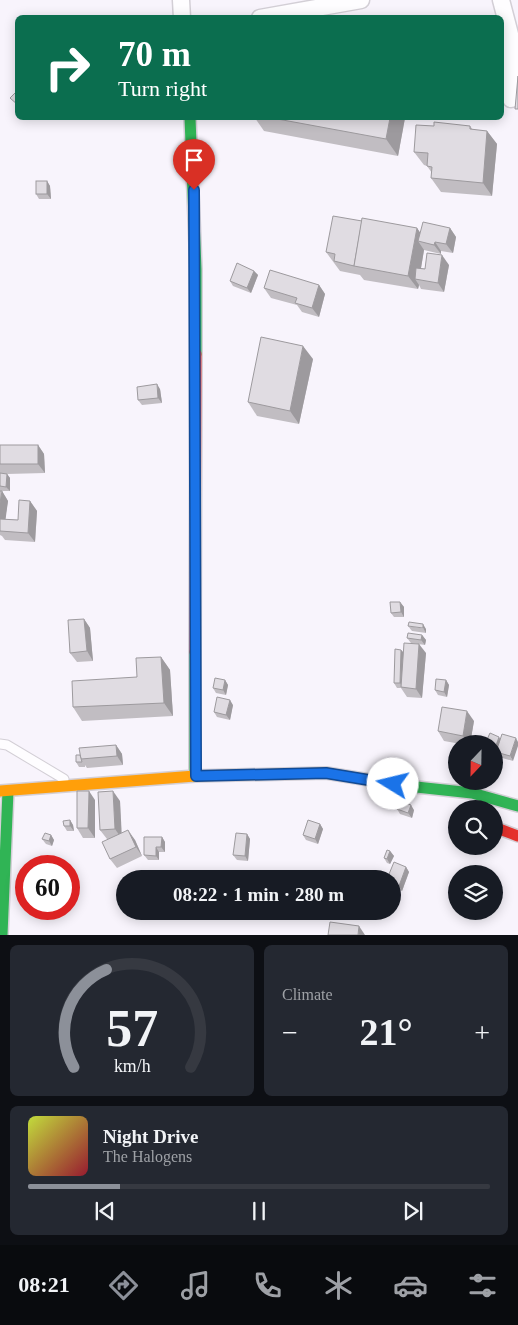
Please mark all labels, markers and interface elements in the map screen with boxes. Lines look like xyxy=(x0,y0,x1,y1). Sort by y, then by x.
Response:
icon: right xyxy=(35,35,100,100)
text: 70 m xyxy=(118,35,191,74)
text: Turn right xyxy=(118,76,207,101)
pin xyxy=(173,139,215,190)
icon: arrive xyxy=(180,146,208,174)
north arrow xyxy=(448,735,502,790)
map controls xyxy=(448,735,503,920)
position arrow xyxy=(366,757,418,809)
button: search xyxy=(448,800,503,855)
speed limit sign: 60 xyxy=(15,855,80,920)
button: layers xyxy=(448,865,503,920)
text: 08:22 · 1 min · 280 m xyxy=(173,884,344,905)
text: Climate xyxy=(282,986,333,1003)
text: 57 xyxy=(106,1000,158,1057)
text: 21° xyxy=(359,1011,413,1053)
text: − xyxy=(282,1017,298,1048)
text: + xyxy=(474,1017,490,1048)
text: km/h xyxy=(114,1056,150,1076)
text: Night Drive xyxy=(103,1126,199,1147)
text: The Halogens xyxy=(103,1148,192,1165)
icon: previous xyxy=(91,1197,119,1225)
icon: pause xyxy=(245,1197,273,1225)
icon: next xyxy=(399,1197,427,1225)
icon: directions xyxy=(106,1268,141,1303)
icon: music xyxy=(178,1268,213,1303)
icon: phone xyxy=(250,1268,285,1303)
icon: climate xyxy=(321,1268,356,1303)
icon: car xyxy=(393,1268,428,1303)
icon: filters xyxy=(465,1268,500,1303)
text: 08:21 xyxy=(18,1272,70,1297)

